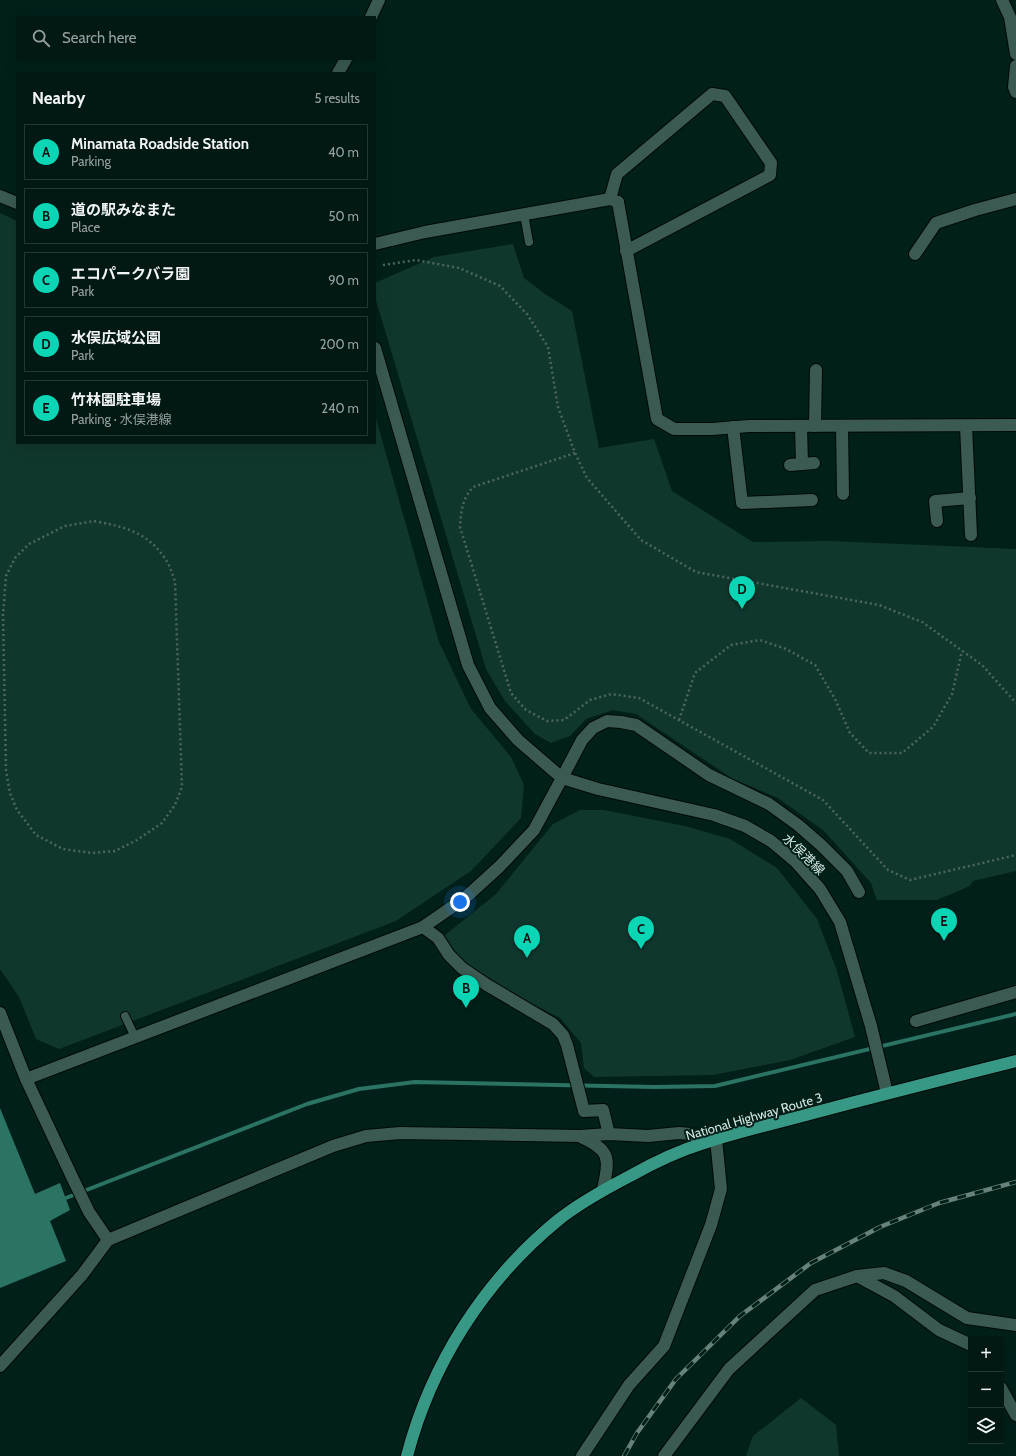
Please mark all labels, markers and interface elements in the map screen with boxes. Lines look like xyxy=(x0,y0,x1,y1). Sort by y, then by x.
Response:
search box xyxy=(16,16,376,60)
icon: search xyxy=(30,27,52,49)
text: Search here xyxy=(62,29,137,47)
text: Nearby xyxy=(32,88,85,108)
text: 5 results xyxy=(314,90,360,106)
text: Minamata Roadside Station xyxy=(71,135,249,153)
text: A xyxy=(42,144,50,160)
text: 40 m xyxy=(328,144,359,160)
text: Parking xyxy=(71,153,111,169)
text: 道の駅みなまた xyxy=(71,201,176,219)
text: B xyxy=(42,208,50,224)
text: 50 m xyxy=(329,208,359,224)
text: Place xyxy=(71,219,100,235)
text: エコパークバラ園 xyxy=(71,265,190,283)
text: C xyxy=(42,272,50,288)
text: 90 m xyxy=(328,272,359,288)
text: Park xyxy=(71,283,94,299)
text: 水俣広域公園 xyxy=(71,329,161,347)
text: D xyxy=(41,336,51,352)
text: 200 m xyxy=(320,336,359,352)
text: Park xyxy=(71,347,94,363)
text: 竹林園駐車場 xyxy=(71,391,161,409)
text: E xyxy=(42,400,50,416)
text: 240 m xyxy=(321,400,359,416)
text: Parking · 水俣港線 xyxy=(71,411,172,427)
pin: D xyxy=(729,576,755,609)
street label: 水俣港線 xyxy=(780,830,828,878)
your location xyxy=(450,892,470,912)
pin: E xyxy=(931,908,957,941)
pin: C xyxy=(628,916,654,949)
pin: A xyxy=(514,925,540,958)
pin: B xyxy=(453,975,479,1008)
street label: National Highway Route 3 xyxy=(684,1089,824,1143)
map controls xyxy=(968,1336,1004,1444)
button: + xyxy=(968,1336,1004,1372)
button: − xyxy=(968,1372,1004,1408)
button: layers xyxy=(968,1408,1004,1444)

